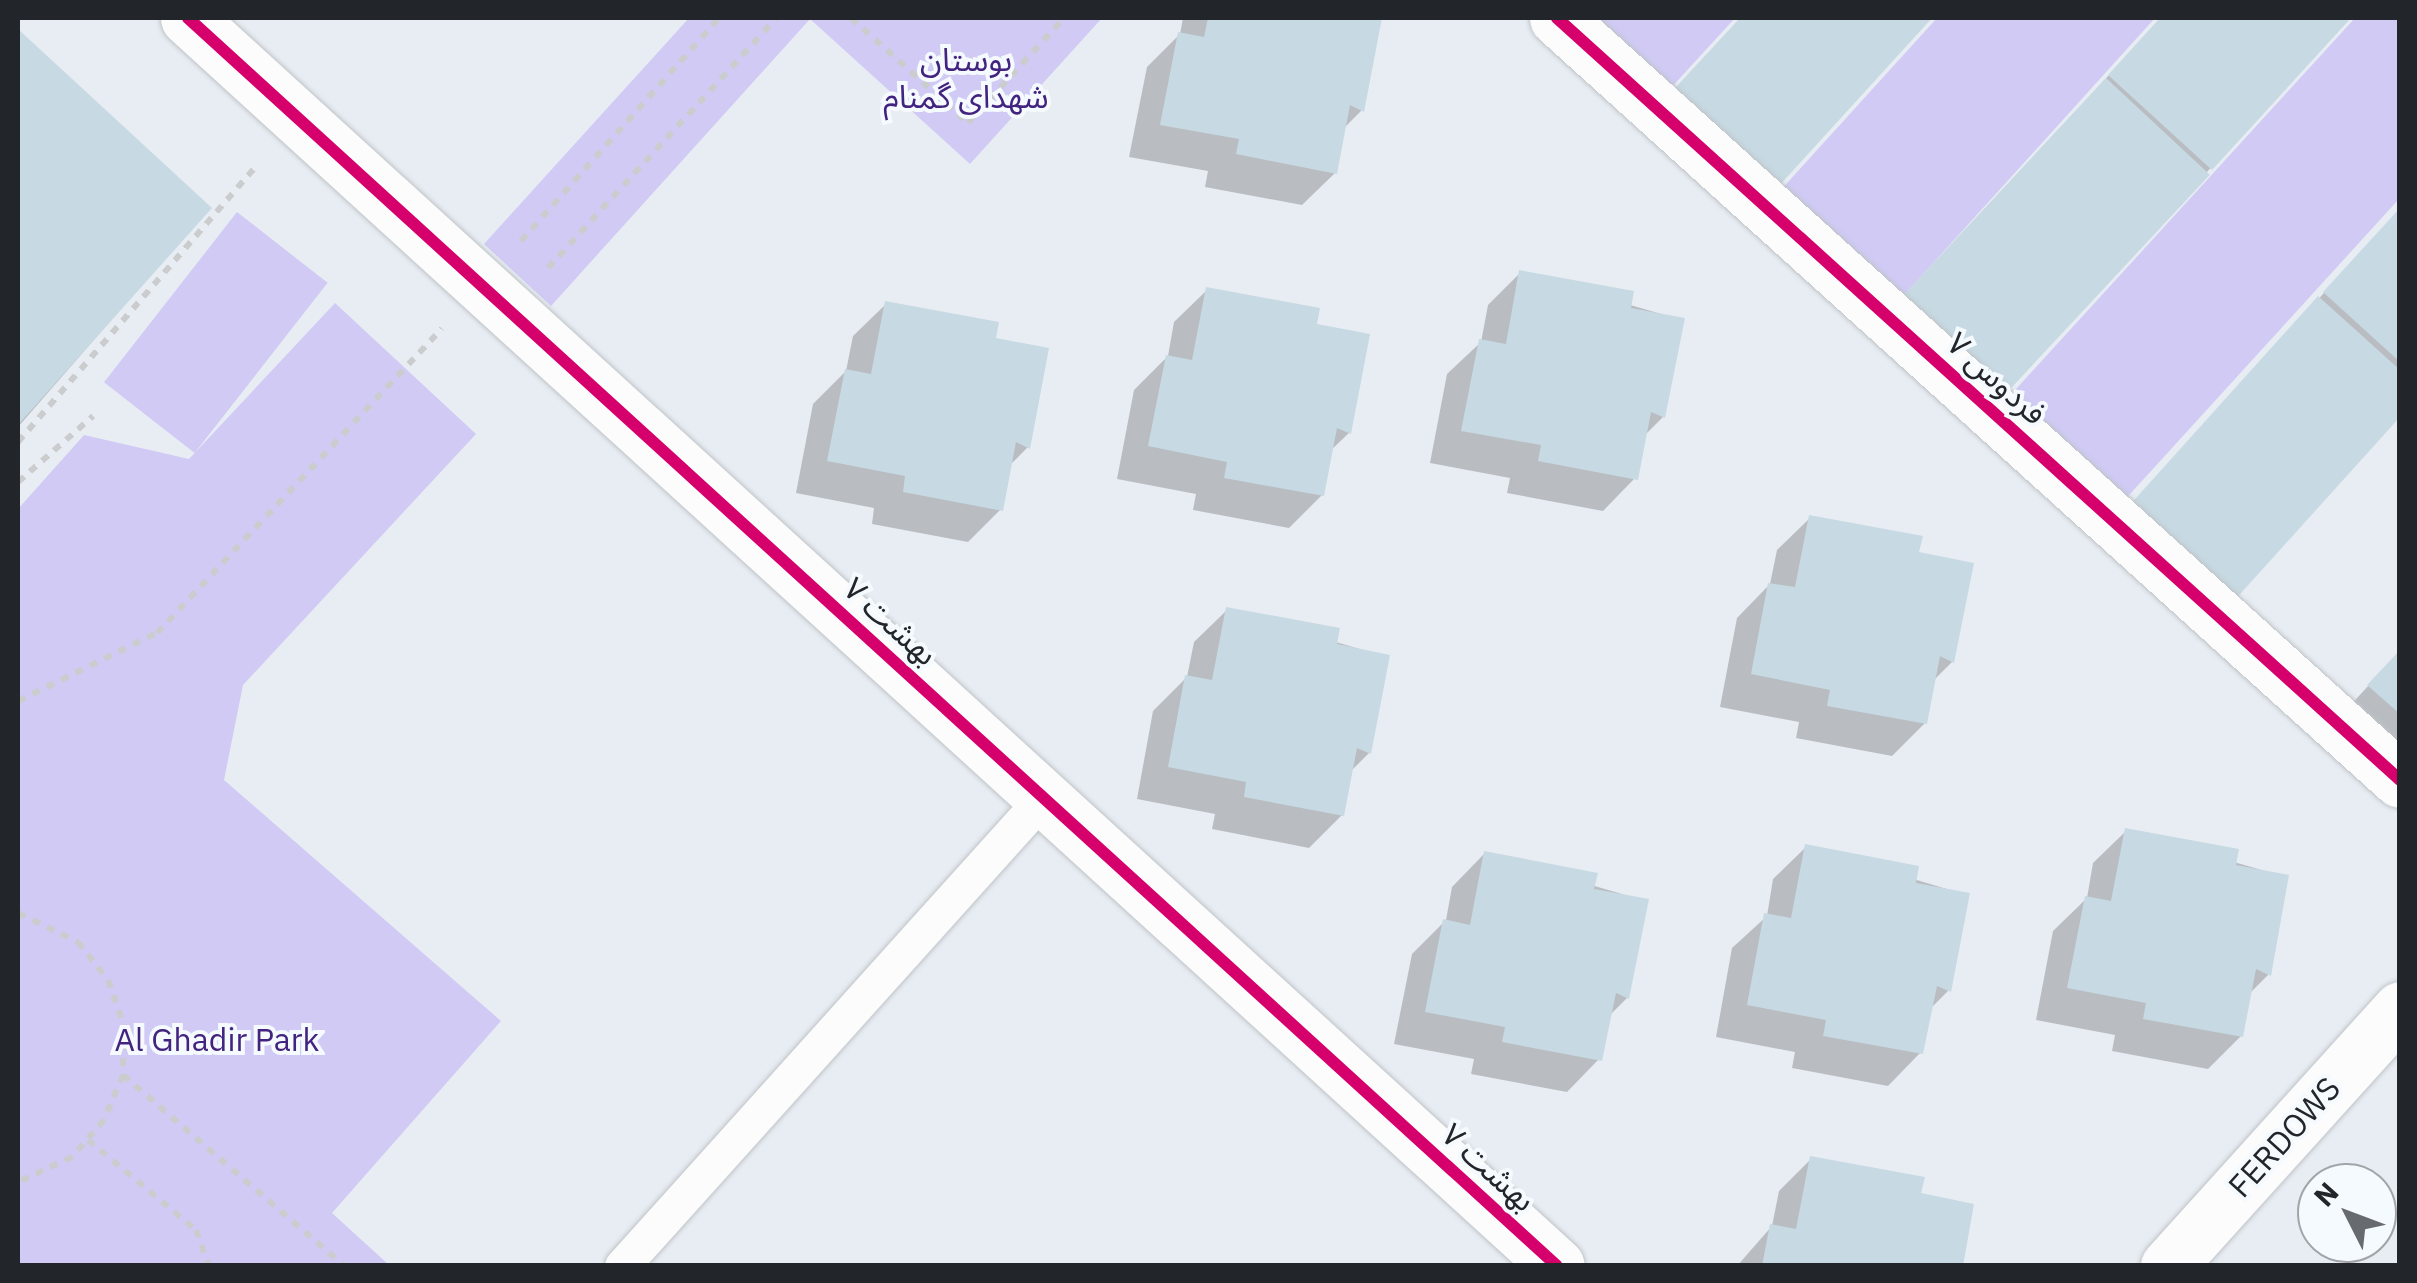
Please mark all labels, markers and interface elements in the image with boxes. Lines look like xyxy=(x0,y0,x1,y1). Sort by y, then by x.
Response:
park label: بوستان شهدای گمنام xyxy=(883,41,1049,116)
street label: فردوس ۷ xyxy=(1940,324,2054,432)
street label: بهشت ۷ xyxy=(836,569,946,673)
park label: Al Ghadir Park xyxy=(115,1020,319,1058)
street label: FERDOWS xyxy=(2220,1069,2348,1205)
street label: بهشت ۷ xyxy=(1434,1115,1544,1219)
north arrow xyxy=(2297,1163,2397,1263)
text: N xyxy=(2305,1174,2346,1214)

